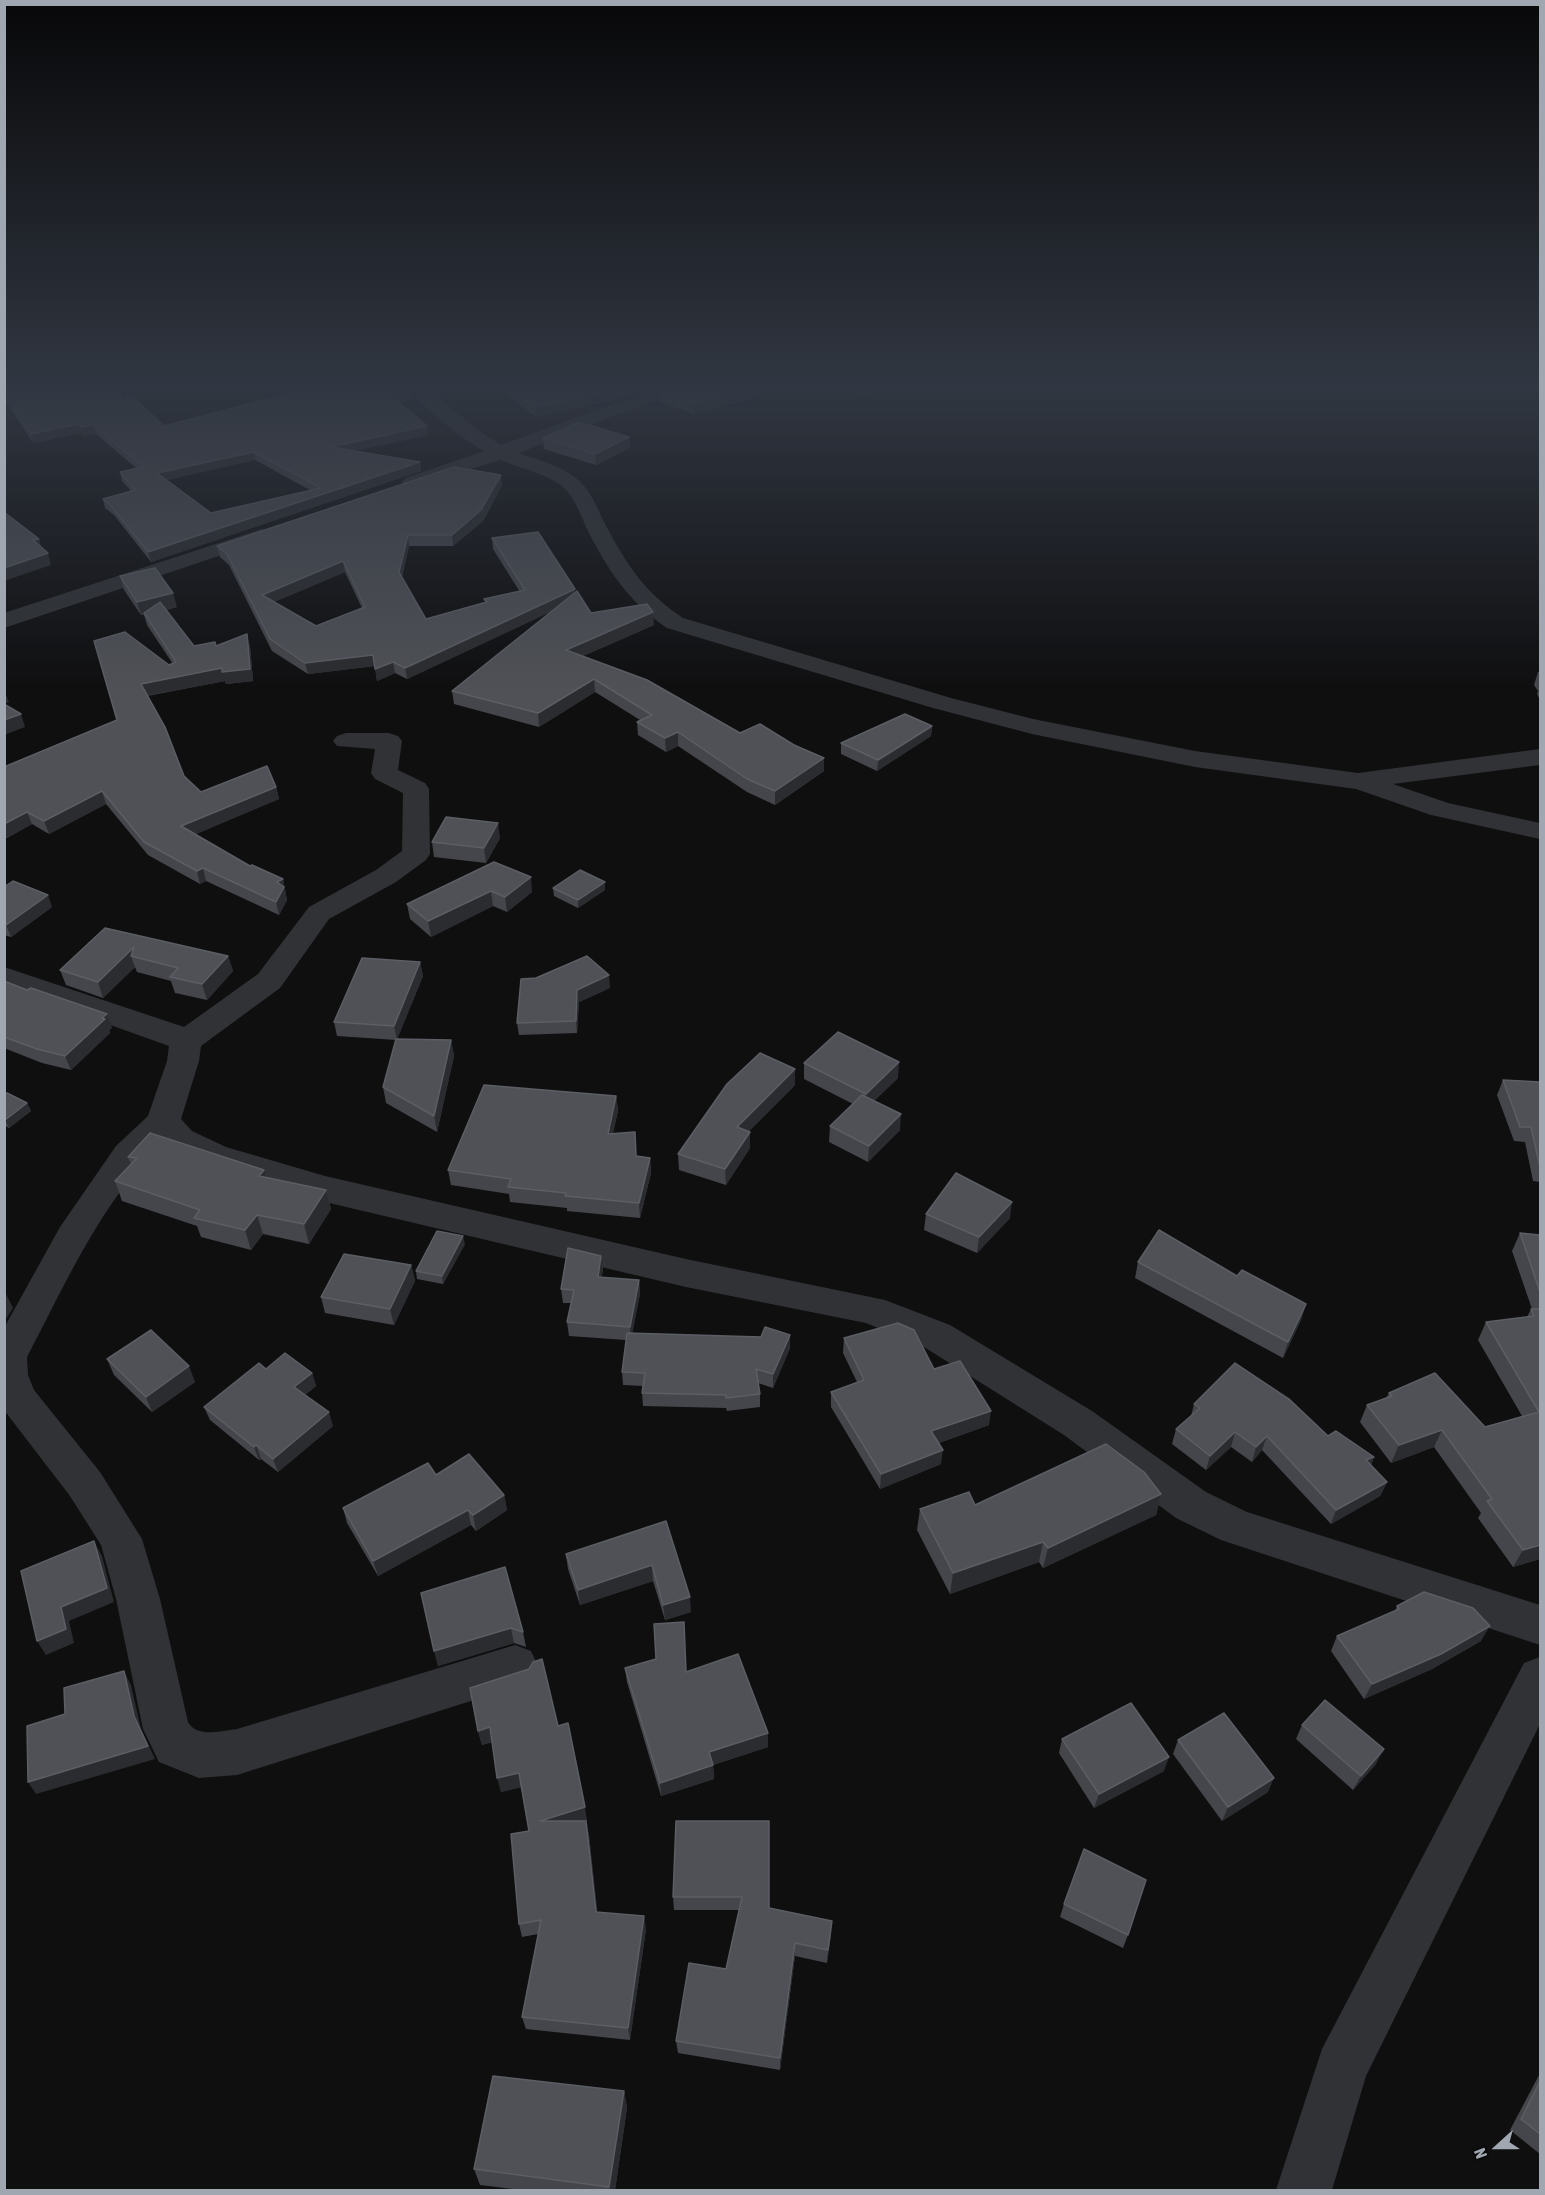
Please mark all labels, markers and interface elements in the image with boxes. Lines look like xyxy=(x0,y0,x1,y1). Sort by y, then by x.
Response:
north arrow xyxy=(1467,2117,1527,2177)
text: N xyxy=(1470,2146,1490,2161)

